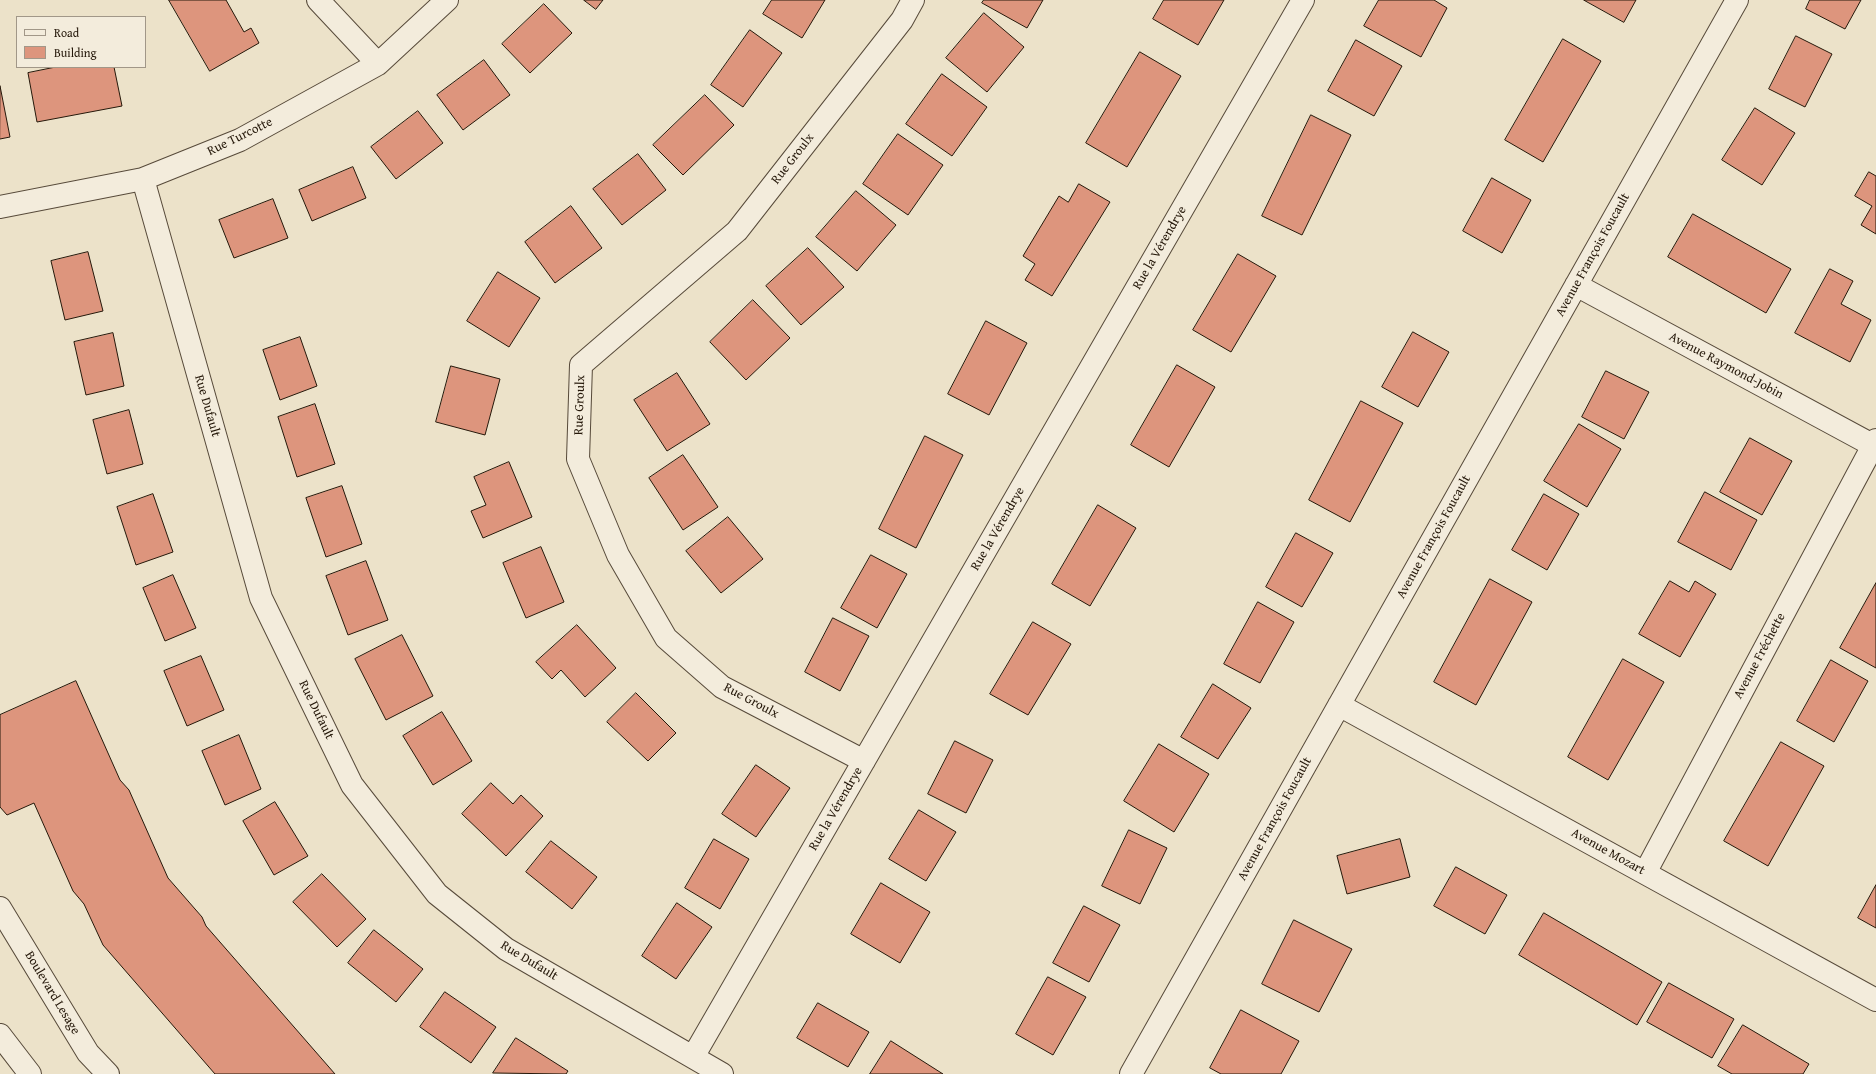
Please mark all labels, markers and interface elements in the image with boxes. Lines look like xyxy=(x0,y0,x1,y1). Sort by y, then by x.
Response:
legend xyxy=(16,16,146,68)
text: Road xyxy=(54,24,79,41)
text: Building xyxy=(54,44,97,61)
street label: Rue Turcotte xyxy=(205,115,275,159)
street label: Rue Groulx xyxy=(768,130,818,188)
street label: Avenue François Foucault xyxy=(1553,191,1633,319)
street label: Rue la Vérendrye xyxy=(1130,203,1190,293)
street label: Avenue Raymond-Jobin xyxy=(1666,329,1786,403)
street label: Rue Dufault xyxy=(191,373,223,439)
street label: Rue Groulx xyxy=(571,375,589,435)
street label: Avenue François Foucault xyxy=(1394,473,1474,601)
street label: Rue la Vérendrye xyxy=(968,484,1028,574)
street label: Avenue Fréchette xyxy=(1731,610,1789,702)
street label: Rue Dufault xyxy=(295,678,337,742)
street label: Rue Groulx xyxy=(721,680,781,722)
street label: Avenue François Foucault xyxy=(1235,755,1315,883)
street label: Rue la Vérendrye xyxy=(806,764,866,854)
street label: Avenue Mozart xyxy=(1568,825,1648,879)
street label: Rue Dufault xyxy=(498,938,560,984)
street label: Boulevard Lesage xyxy=(21,948,83,1038)

